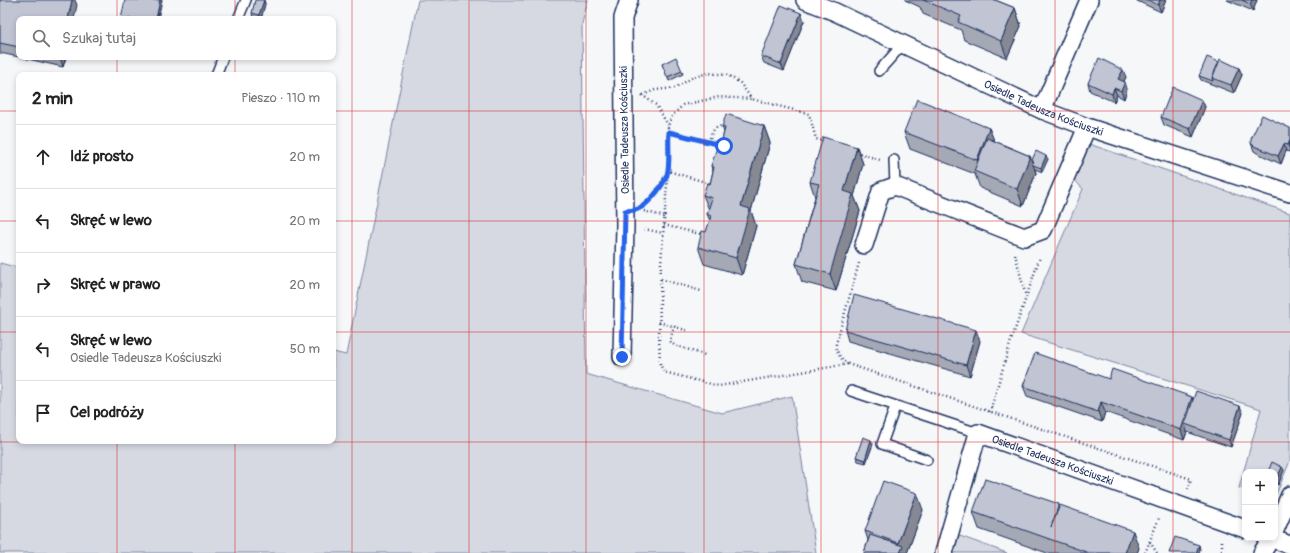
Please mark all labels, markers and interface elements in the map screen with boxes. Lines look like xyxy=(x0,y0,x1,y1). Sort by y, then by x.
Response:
search box xyxy=(16,16,336,60)
icon: search xyxy=(30,27,52,49)
text: Szukaj tutaj xyxy=(62,29,136,48)
street label: Osiedle Tadeusza Kościuszki xyxy=(617,66,632,194)
street label: Osiedle Tadeusza Kościuszki xyxy=(982,77,1105,139)
text: 2 min xyxy=(32,88,73,109)
text: Pieszo · 110 m xyxy=(241,90,320,106)
route start xyxy=(715,137,733,155)
icon: ahead xyxy=(32,146,54,168)
text: Idź prosto xyxy=(70,147,134,166)
text: 20 m xyxy=(289,149,320,165)
icon: left xyxy=(32,210,54,232)
text: Skręć w lewo xyxy=(70,211,152,230)
text: 20 m xyxy=(289,213,320,229)
icon: right xyxy=(32,274,54,296)
text: Skręć w prawo xyxy=(70,275,160,294)
text: 20 m xyxy=(289,277,320,293)
text: Skręć w lewo xyxy=(70,331,152,350)
icon: left xyxy=(32,338,54,360)
text: 50 m xyxy=(290,341,320,357)
route end xyxy=(613,348,631,366)
text: Osiedle Tadeusza Kościuszki xyxy=(70,350,221,366)
icon: arrive xyxy=(32,402,54,424)
text: Cel podróży xyxy=(70,403,144,422)
street label: Osiedle Tadeusza Kościuszki xyxy=(990,432,1115,488)
map controls xyxy=(1242,469,1278,541)
button: + xyxy=(1242,469,1278,505)
button: − xyxy=(1242,505,1278,541)

